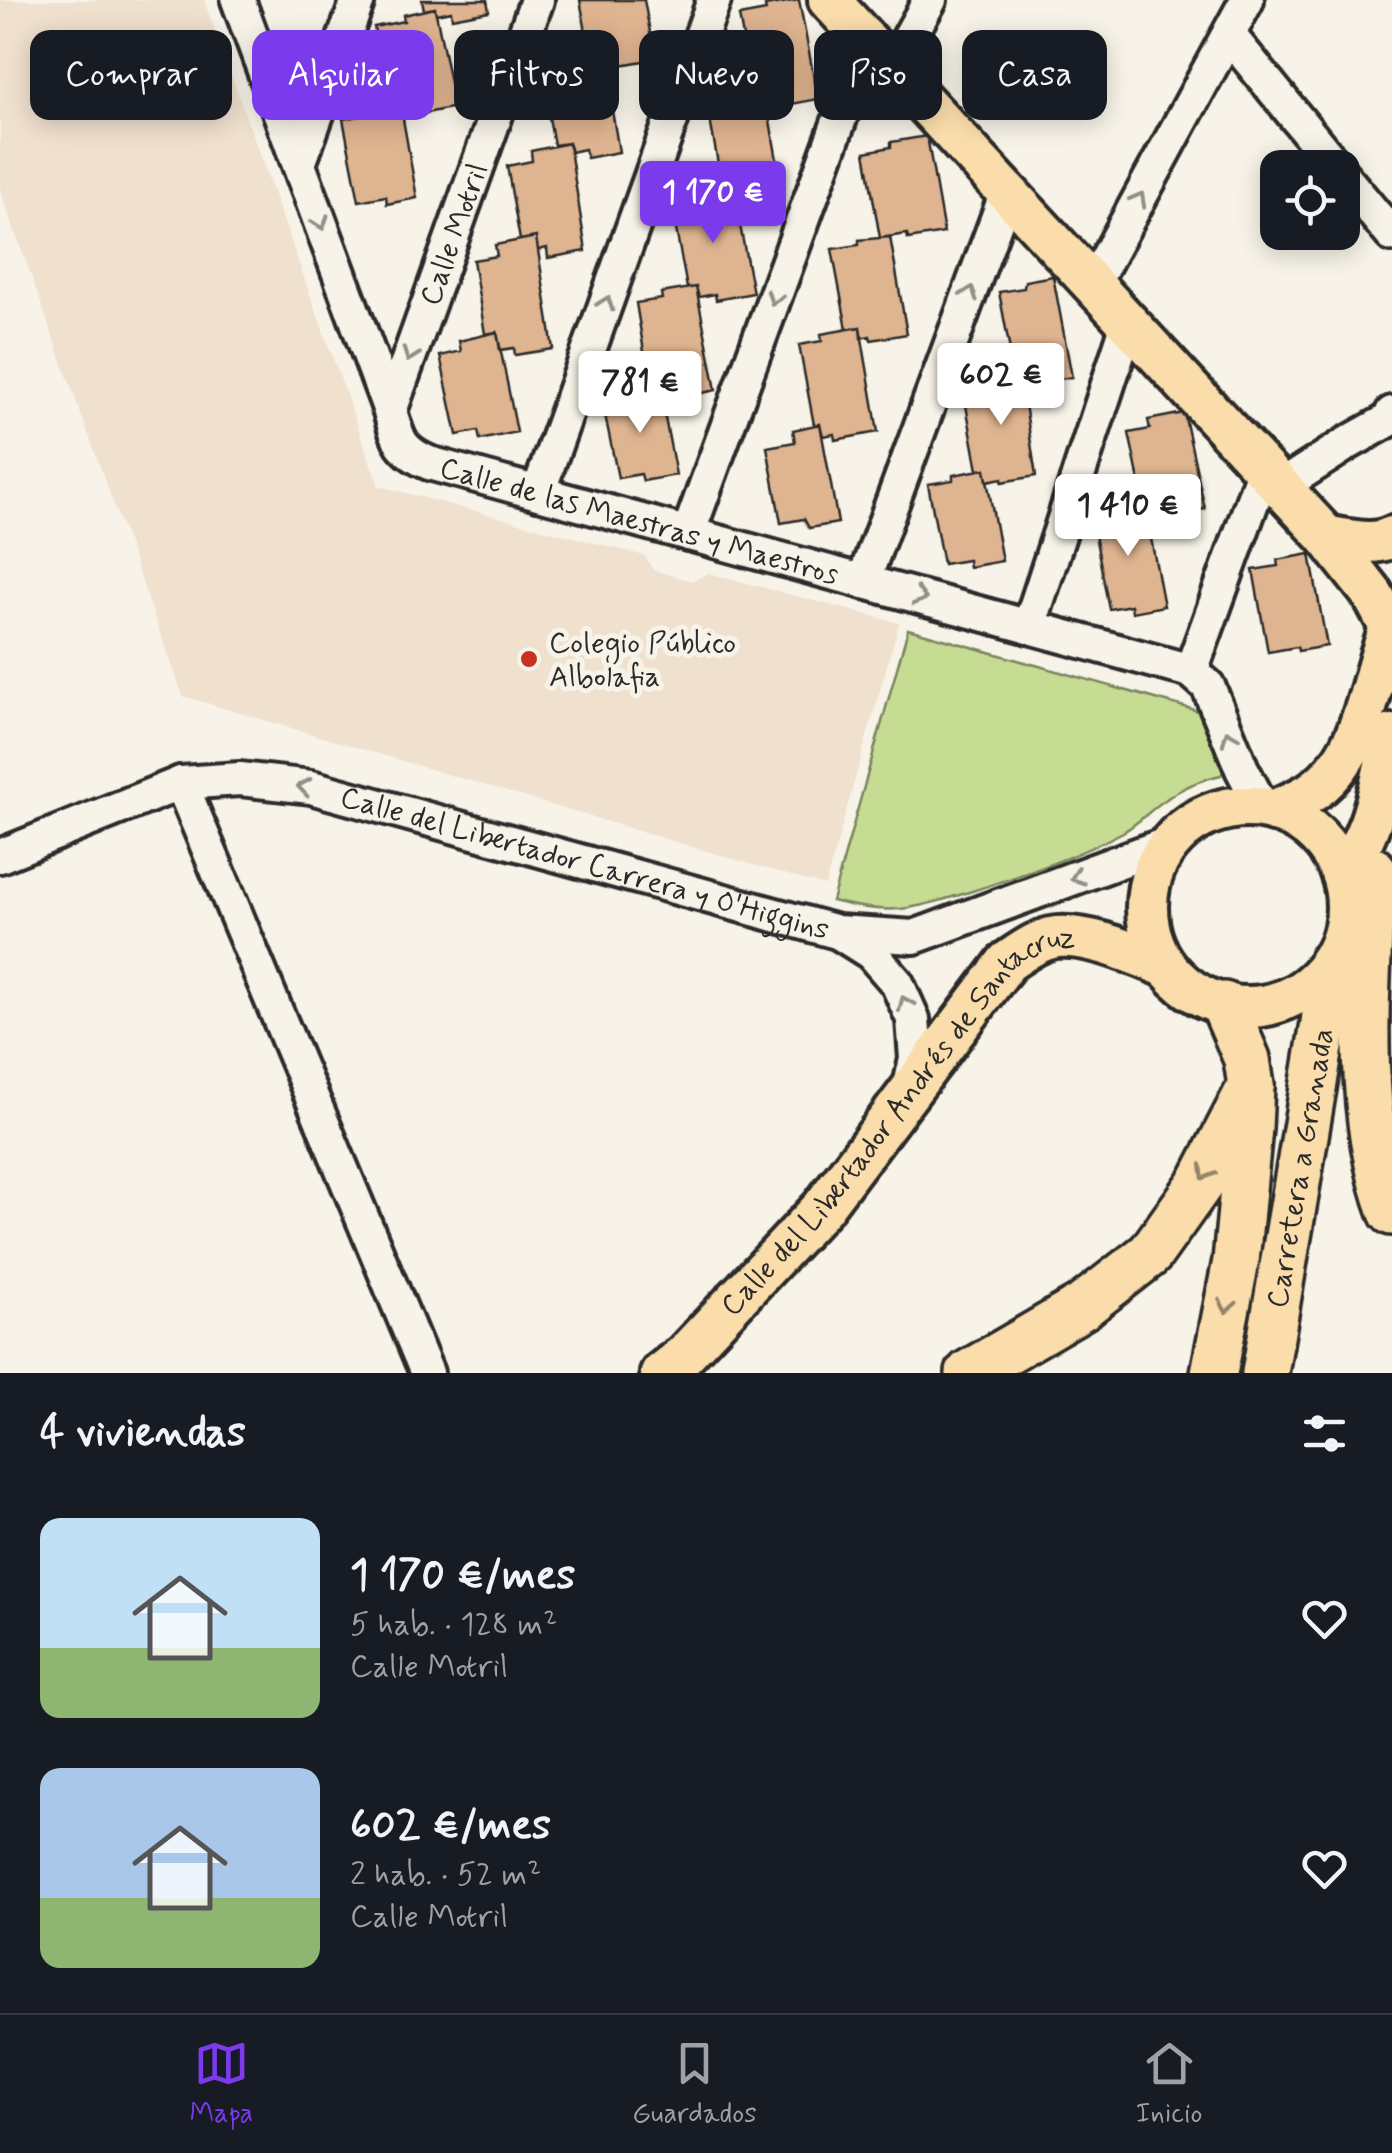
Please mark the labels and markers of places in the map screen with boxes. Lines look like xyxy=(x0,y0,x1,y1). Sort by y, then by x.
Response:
pin: 1 170 € xyxy=(621,161,805,246)
pin: 602 € xyxy=(931,343,1071,428)
pin: 781 € xyxy=(570,351,710,436)
pin: 1 410 € xyxy=(1036,474,1220,559)
place label: Colegio Público Albolafia xyxy=(549,624,736,697)
marker: Colegio Público Albolafia xyxy=(518,648,540,670)

